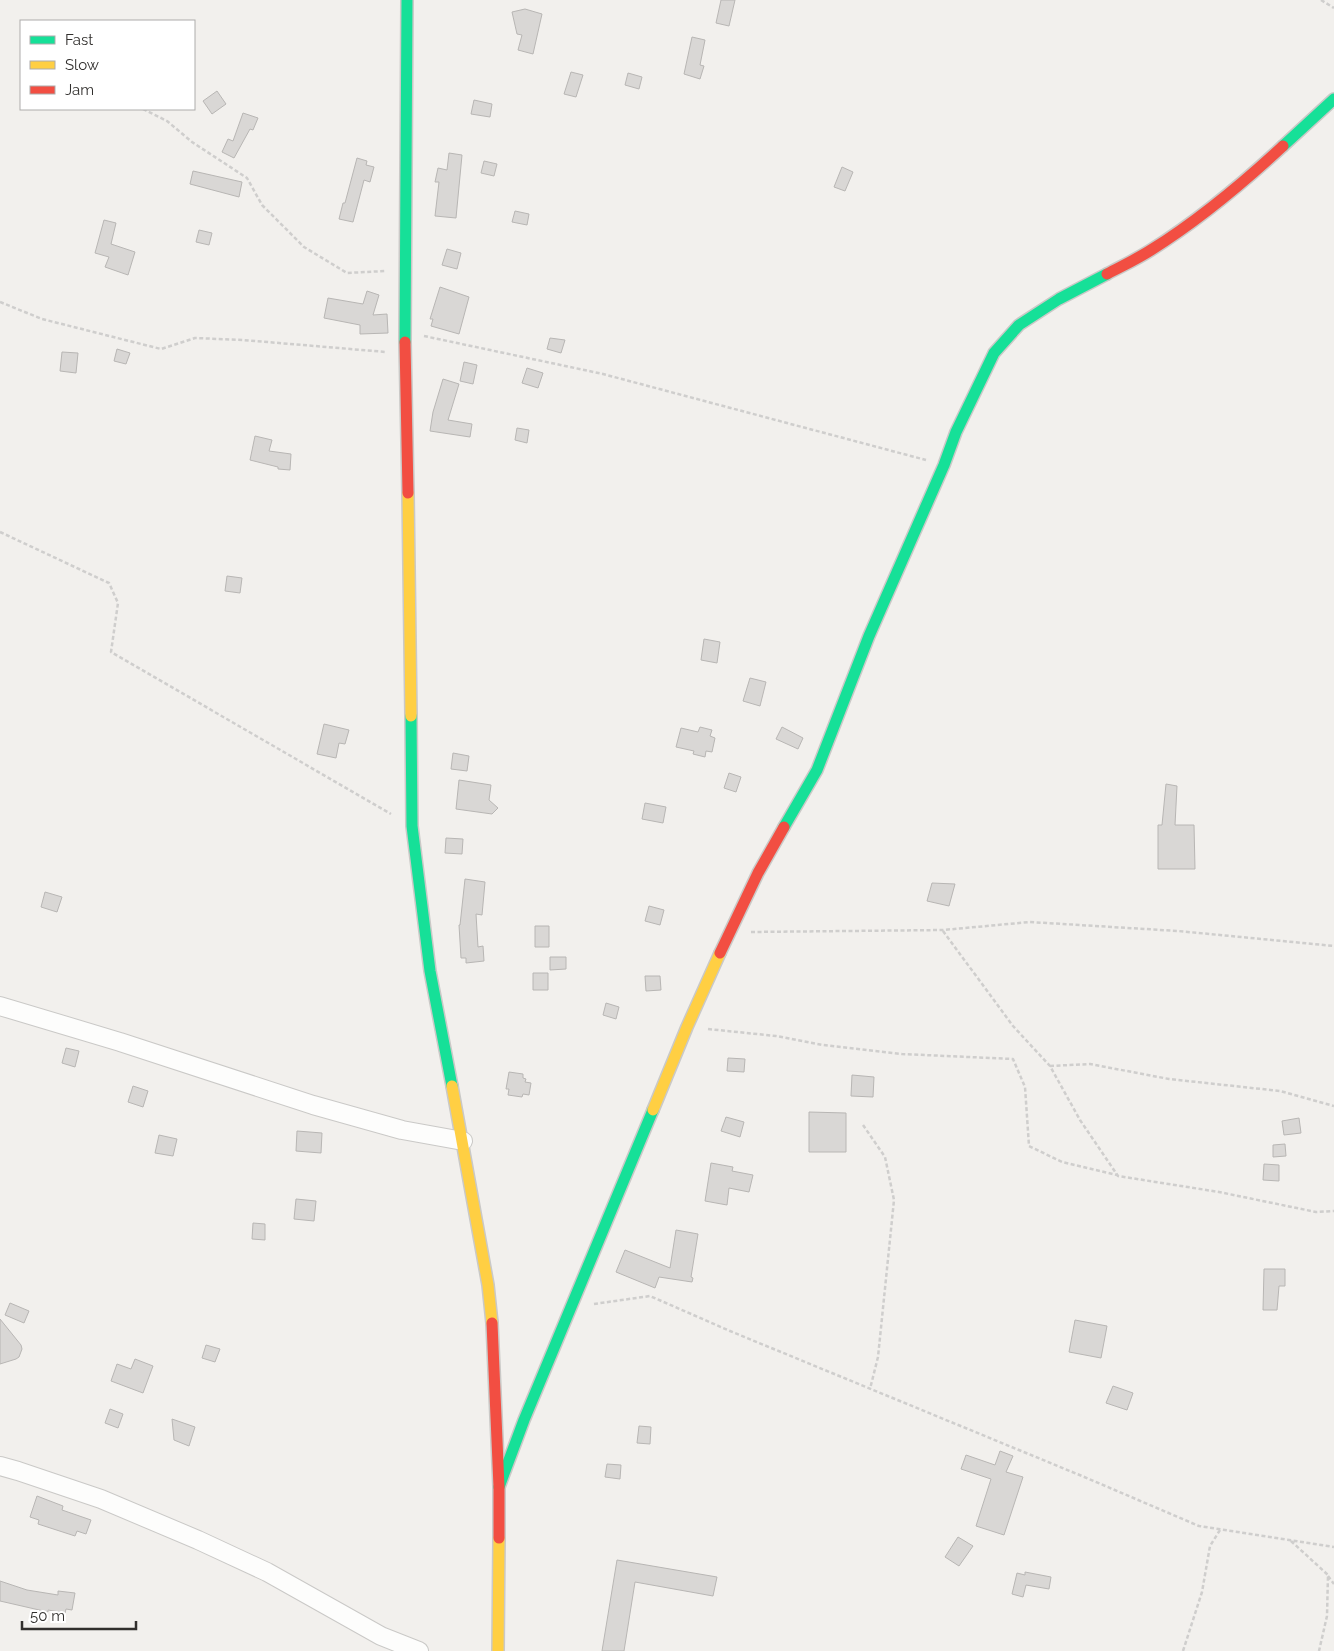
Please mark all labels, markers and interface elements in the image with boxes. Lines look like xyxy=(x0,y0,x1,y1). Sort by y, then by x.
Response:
legend xyxy=(20,20,195,110)
text: Fast xyxy=(65,31,93,49)
text: Slow xyxy=(65,56,99,74)
text: Jam xyxy=(65,81,94,99)
scale bar xyxy=(22,1598,136,1630)
text: 50 m xyxy=(30,1607,65,1625)

